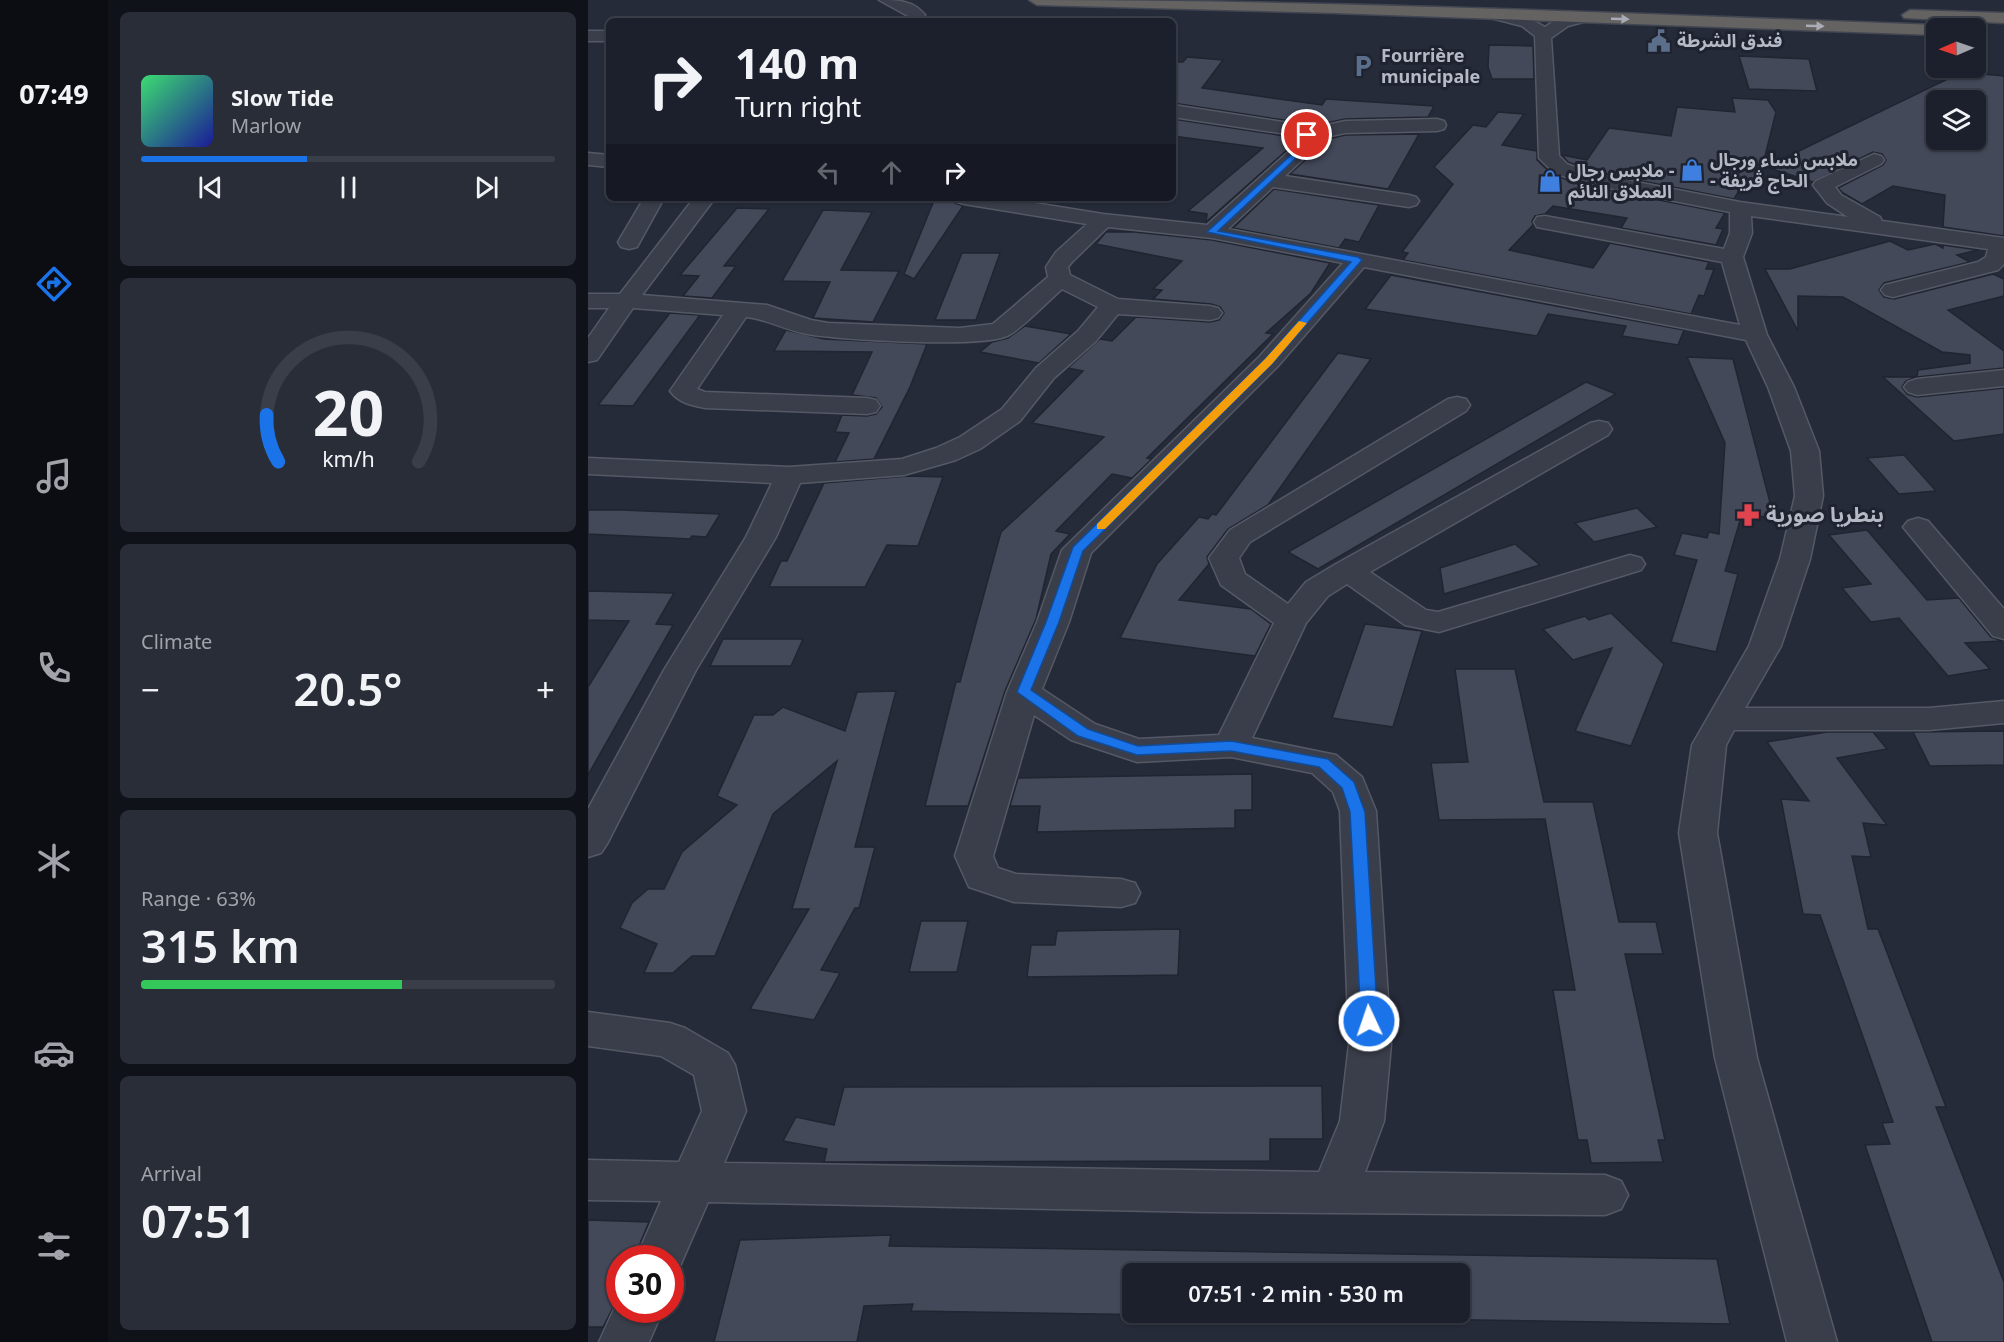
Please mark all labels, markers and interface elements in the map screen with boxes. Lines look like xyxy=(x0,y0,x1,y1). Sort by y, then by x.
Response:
one-way arrow xyxy=(1610,14,1629,24)
north arrow xyxy=(1926,18,1986,78)
map controls xyxy=(1926,18,1986,150)
one-way arrow xyxy=(1805,22,1824,31)
public building icon: فندق الشرطة xyxy=(1646,28,1672,54)
place label: فندق الشرطة xyxy=(1677,28,1782,52)
text: 140 m xyxy=(735,34,859,91)
icon: right xyxy=(636,42,714,120)
place label: Fourrière municipale xyxy=(1381,43,1480,88)
parking icon: Fourrière municipale xyxy=(1350,53,1376,79)
text: 07:49 xyxy=(19,75,89,112)
text: Slow Tide xyxy=(231,82,334,112)
text: Turn right xyxy=(735,88,861,125)
button: layers xyxy=(1926,90,1986,150)
pin xyxy=(1281,109,1332,160)
text: Marlow xyxy=(231,112,301,139)
icon: arrive xyxy=(1290,118,1323,151)
place label: ملابس نساء ورجال - الحاج ڨريفة xyxy=(1710,147,1858,194)
icon: left xyxy=(812,156,845,189)
icon: ahead xyxy=(875,156,908,189)
icon: right xyxy=(938,156,971,189)
shop icon: ملابس نساء ورجال - الحاج ڨريفة xyxy=(1679,157,1705,183)
place label: ملابس رجال - العملاق النائم xyxy=(1568,158,1675,205)
shop icon: ملابس رجال - العملاق النائم xyxy=(1537,168,1563,194)
icon: previous xyxy=(194,171,227,204)
icon: pause xyxy=(332,171,365,204)
icon: next xyxy=(470,171,503,204)
icon: directions xyxy=(33,263,75,305)
text: 20 xyxy=(312,369,384,454)
text: km/h xyxy=(322,444,374,473)
icon: music xyxy=(33,455,75,497)
place label: بنطريا صورية xyxy=(1766,500,1884,528)
pharmacy icon: بنطريا صورية xyxy=(1735,502,1761,528)
text: Climate xyxy=(141,628,212,655)
icon: phone xyxy=(33,647,75,689)
text: 20.5° xyxy=(294,658,402,719)
text: − xyxy=(141,667,160,712)
text: + xyxy=(536,667,555,712)
icon: climate xyxy=(33,840,75,882)
text: Range · 63% xyxy=(141,885,256,912)
text: 315 km xyxy=(141,915,300,976)
position arrow xyxy=(1337,989,1401,1053)
icon: car xyxy=(33,1032,75,1074)
text: Arrival xyxy=(141,1160,202,1187)
text: 07:51 xyxy=(141,1190,256,1251)
icon: filters xyxy=(33,1225,75,1267)
speed limit sign: 30 xyxy=(606,1245,684,1323)
text: 07:51 · 2 min · 530 m xyxy=(1188,1278,1404,1308)

